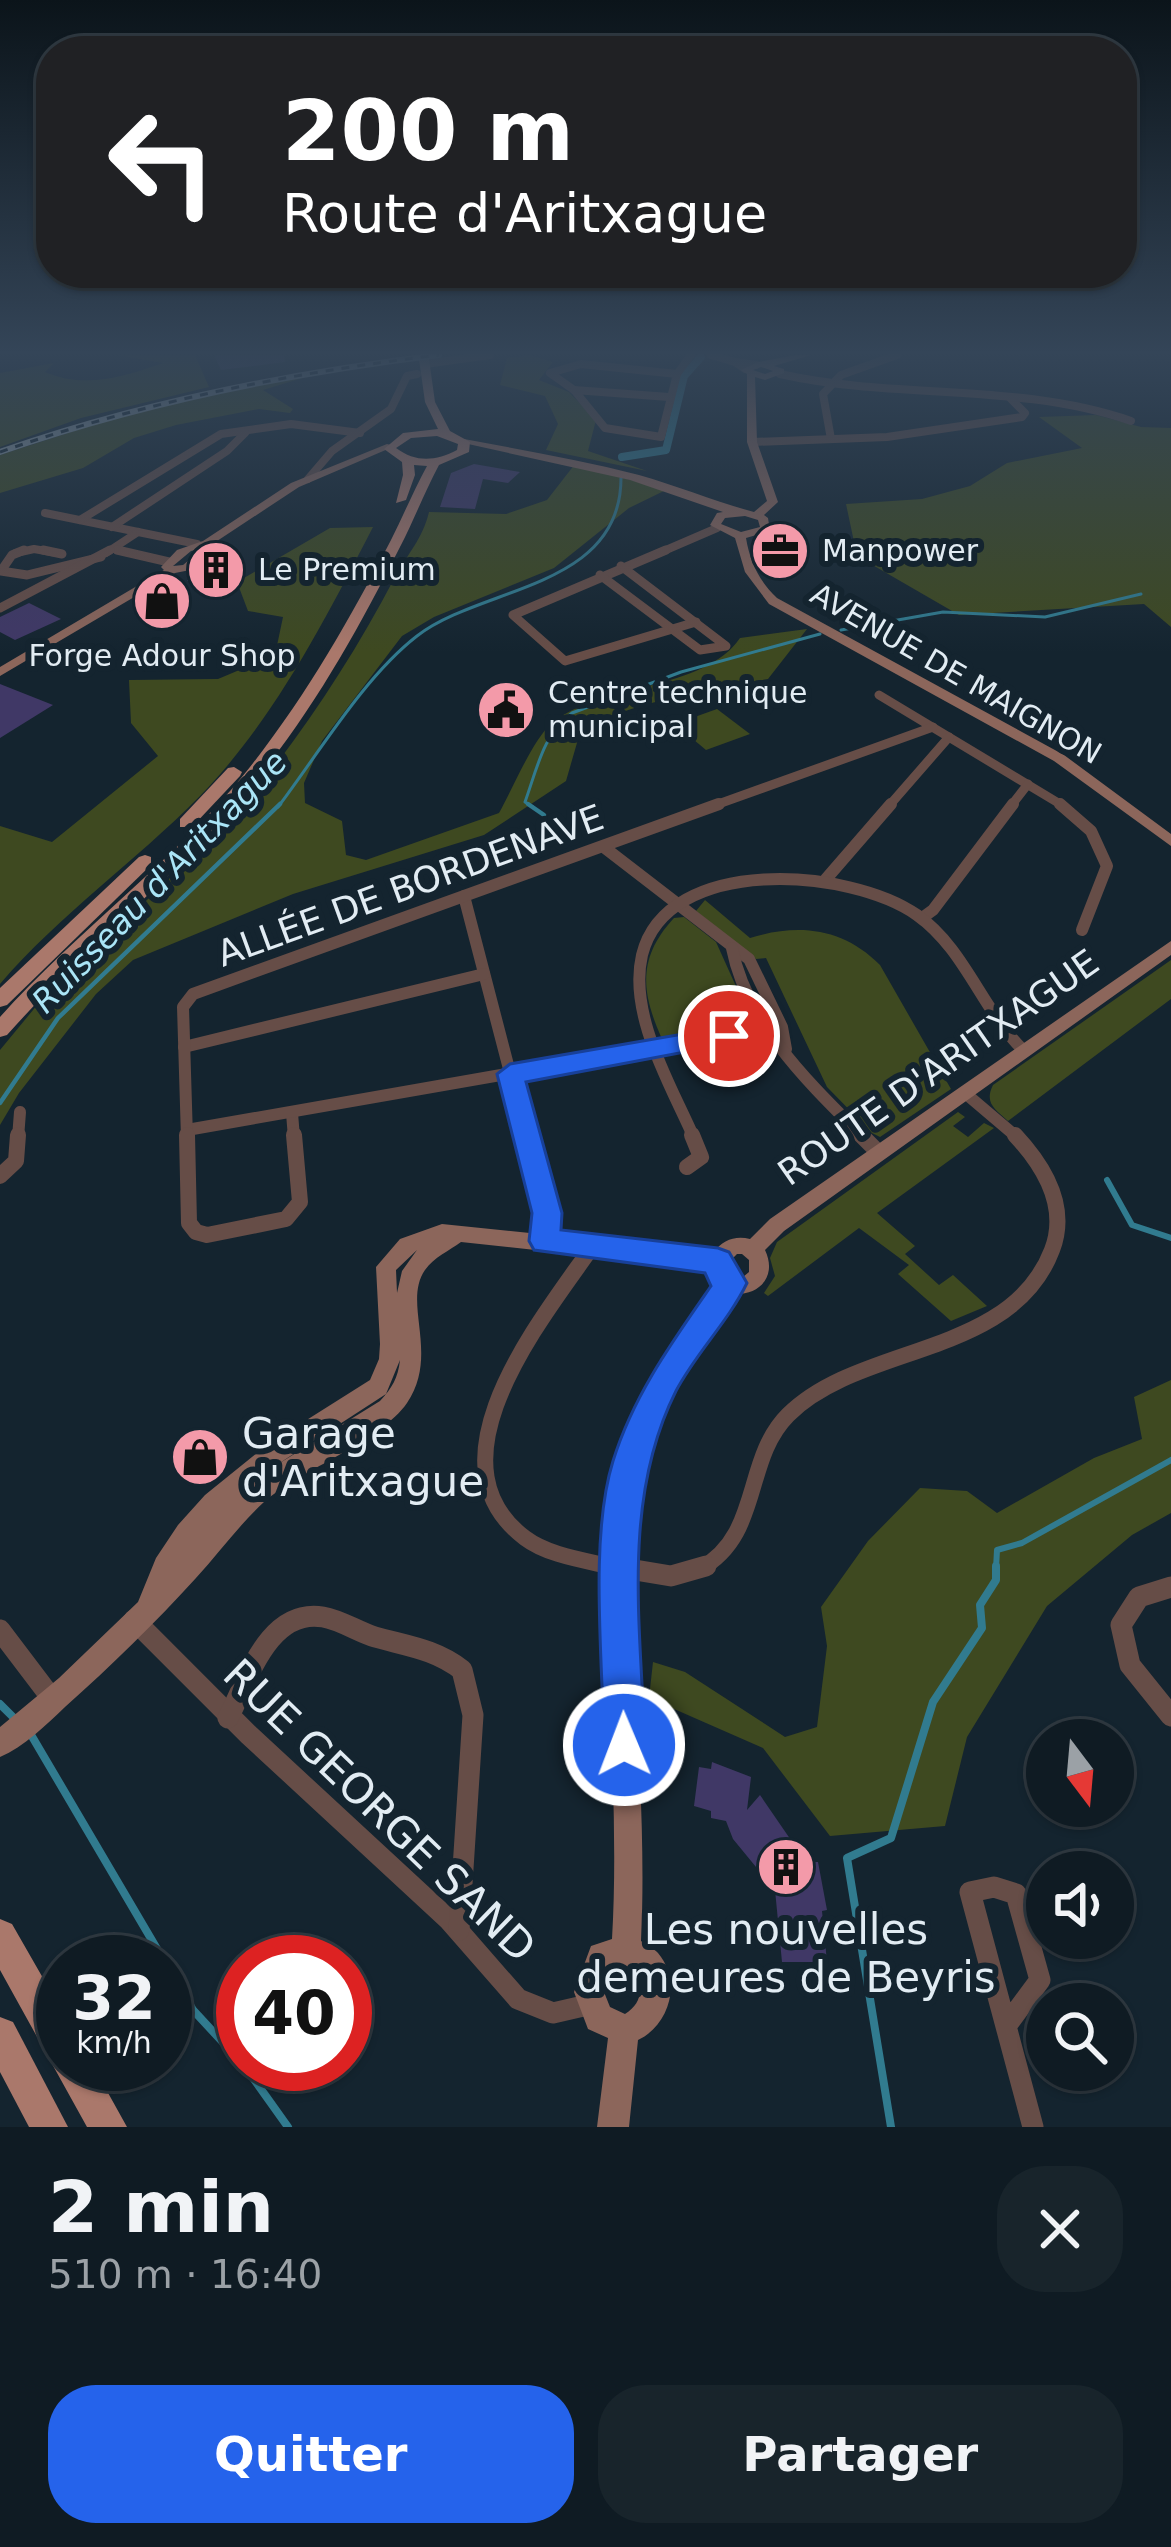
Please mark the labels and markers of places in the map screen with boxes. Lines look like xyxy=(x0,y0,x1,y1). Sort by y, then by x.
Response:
office icon: Manpower xyxy=(749,520,811,582)
place label: Manpower xyxy=(822,533,979,568)
building icon: Le Premium xyxy=(185,539,247,601)
place label: Le Premium xyxy=(258,552,436,587)
shop icon: Forge Adour Shop xyxy=(131,570,193,632)
place label: Forge Adour Shop xyxy=(28,638,296,673)
place label: Centre technique municipal xyxy=(548,675,807,744)
public building icon: Centre technique municipal xyxy=(475,679,537,741)
pin xyxy=(678,985,780,1087)
place label: Garage d'Aritxague xyxy=(242,1409,484,1506)
shop icon: Garage d'Aritxague xyxy=(169,1426,231,1488)
building icon: Les nouvelles demeures de Beyris xyxy=(755,1836,817,1898)
place label: Les nouvelles demeures de Beyris xyxy=(576,1905,996,2002)

